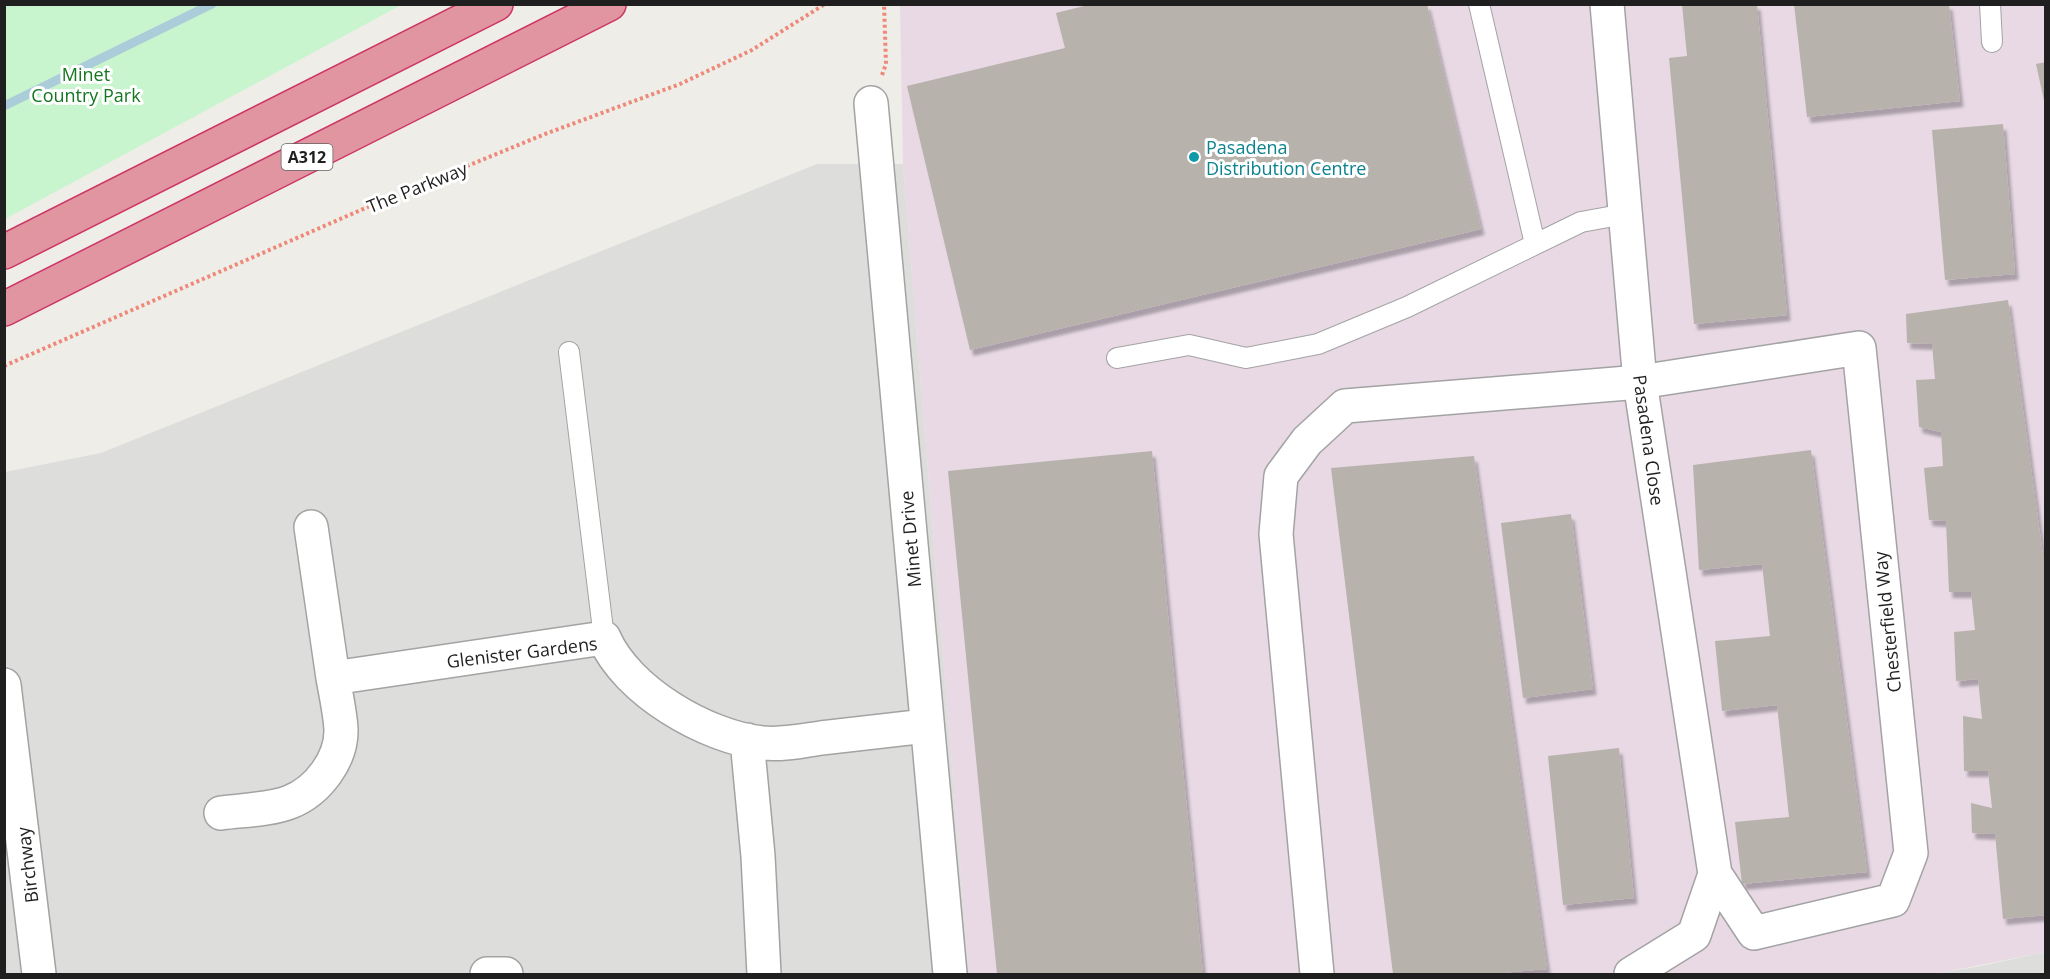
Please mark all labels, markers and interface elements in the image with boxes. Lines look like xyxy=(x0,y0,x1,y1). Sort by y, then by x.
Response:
park label: Minet Country Park xyxy=(31,62,141,107)
place label: Pasadena Distribution Centre xyxy=(1206,135,1366,180)
road number: A312 xyxy=(282,144,332,170)
marker: Pasadena Distribution Centre xyxy=(1187,150,1201,164)
street label: The Parkway xyxy=(363,156,472,218)
street label: Pasadena Close xyxy=(1628,373,1670,507)
street label: Minet Drive xyxy=(894,490,926,588)
street label: Chesterfield Way xyxy=(1868,549,1906,694)
street label: Glenister Gardens xyxy=(445,631,599,673)
street label: Birchway xyxy=(10,825,44,904)

